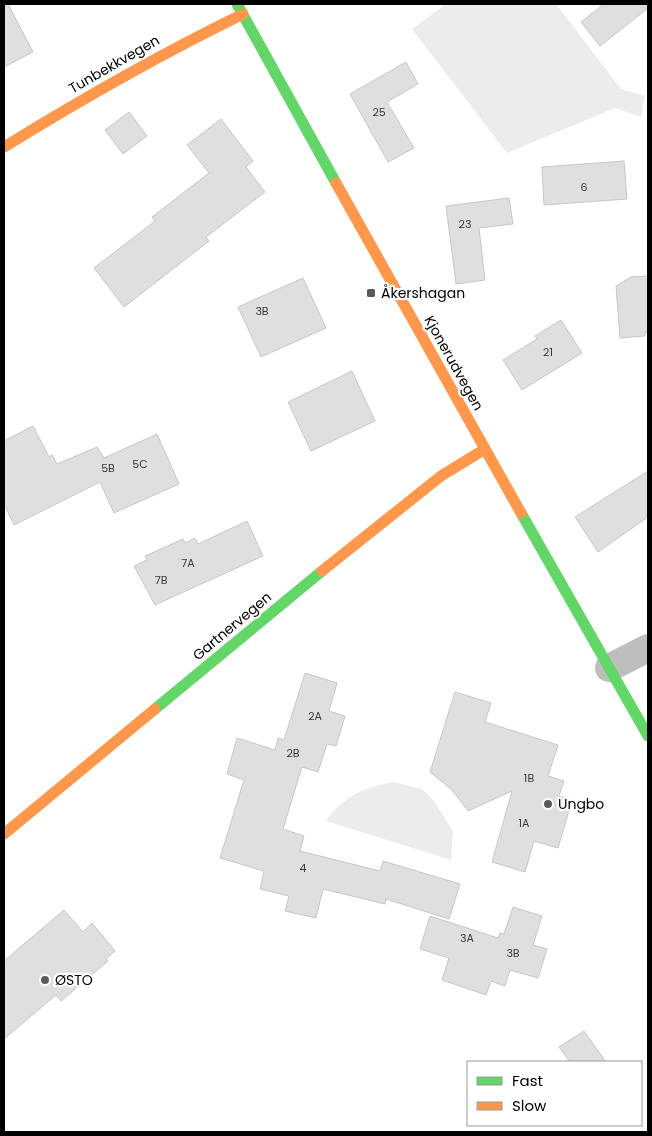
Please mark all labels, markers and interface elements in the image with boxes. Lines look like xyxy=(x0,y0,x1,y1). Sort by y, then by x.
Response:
street label: Tunbekkvegen xyxy=(65,30,163,98)
house number: 25 xyxy=(372,104,386,120)
house number: 6 xyxy=(581,179,588,195)
house number: 23 xyxy=(459,216,471,232)
place label: Åkershagan xyxy=(381,283,465,303)
marker: Åkershagan xyxy=(365,287,377,299)
house number: 3B xyxy=(255,303,269,319)
street label: Kjonerudvegen xyxy=(420,312,488,414)
house number: 21 xyxy=(543,344,553,360)
house number: 5C xyxy=(132,456,148,472)
house number: 5B xyxy=(101,460,115,476)
house number: 7A xyxy=(181,555,195,571)
house number: 7B xyxy=(155,572,168,588)
street label: Gartnervegen xyxy=(188,587,276,665)
house number: 2A xyxy=(308,708,322,724)
house number: 2B xyxy=(286,745,300,761)
house number: 1B xyxy=(524,770,534,786)
place label: Ungbo xyxy=(558,794,604,814)
marker: Ungbo xyxy=(542,798,554,810)
house number: 1A xyxy=(519,815,530,831)
house number: 4 xyxy=(300,860,307,876)
house number: 3A xyxy=(460,930,475,946)
house number: 3B xyxy=(506,945,520,961)
place label: ØSTO xyxy=(55,970,93,990)
marker: ØSTO xyxy=(39,974,51,986)
legend xyxy=(467,1061,642,1126)
text: Fast xyxy=(512,1070,543,1091)
text: Slow xyxy=(512,1095,547,1116)

